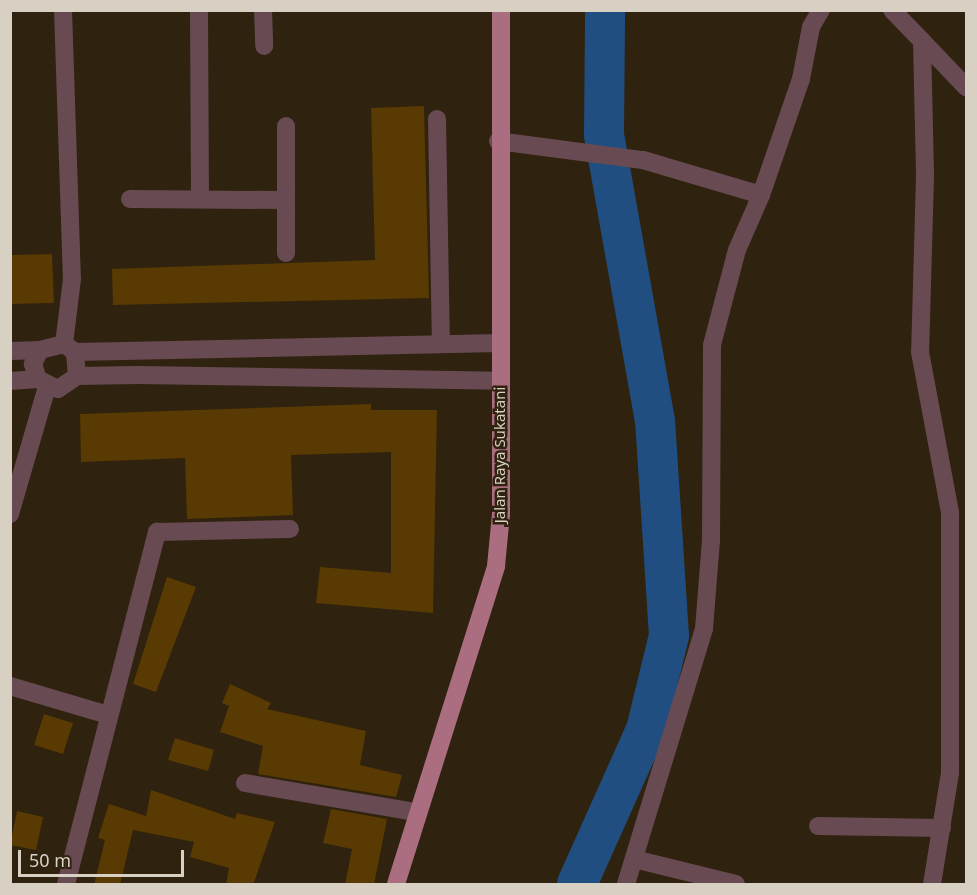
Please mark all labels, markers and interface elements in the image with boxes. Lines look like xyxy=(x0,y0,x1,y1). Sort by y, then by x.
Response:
street label: Jalan Raya Sukatani xyxy=(491,387,509,523)
scale bar xyxy=(21,838,188,876)
text: 50 m xyxy=(29,848,71,872)

